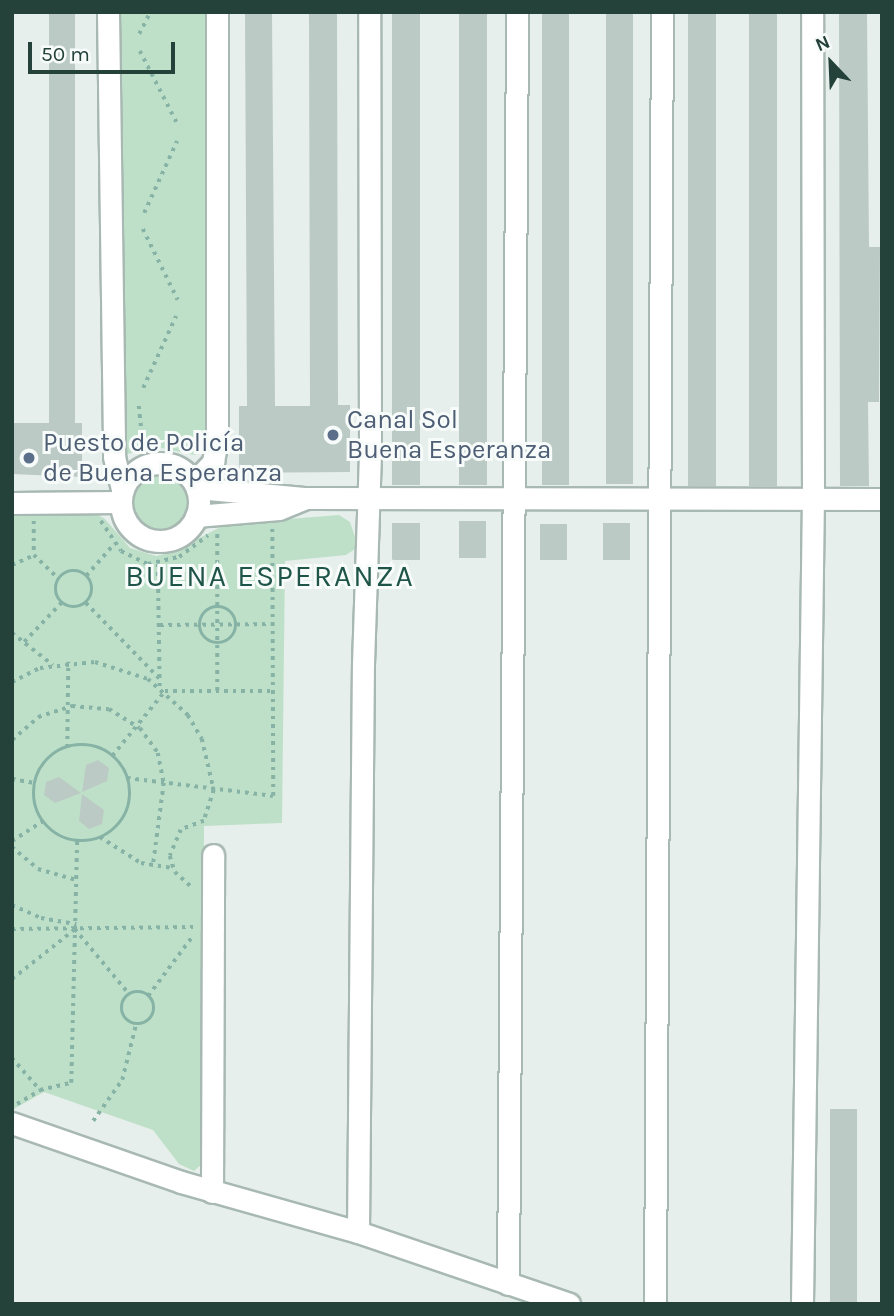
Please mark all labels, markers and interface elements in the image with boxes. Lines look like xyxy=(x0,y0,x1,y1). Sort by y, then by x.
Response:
scale bar xyxy=(32,28,178,72)
north arrow xyxy=(796,28,866,98)
text: N xyxy=(812,31,833,56)
text: 50 m xyxy=(41,42,90,66)
place label: Canal Sol Buena Esperanza xyxy=(347,404,551,466)
place label: Puesto de Policía de Buena Esperanza xyxy=(43,427,282,488)
marker: Canal Sol Buena Esperanza xyxy=(325,427,341,443)
marker: Puesto de Policía de Buena Esperanza xyxy=(21,450,37,466)
district label: BUENA ESPERANZA xyxy=(127,558,413,594)

